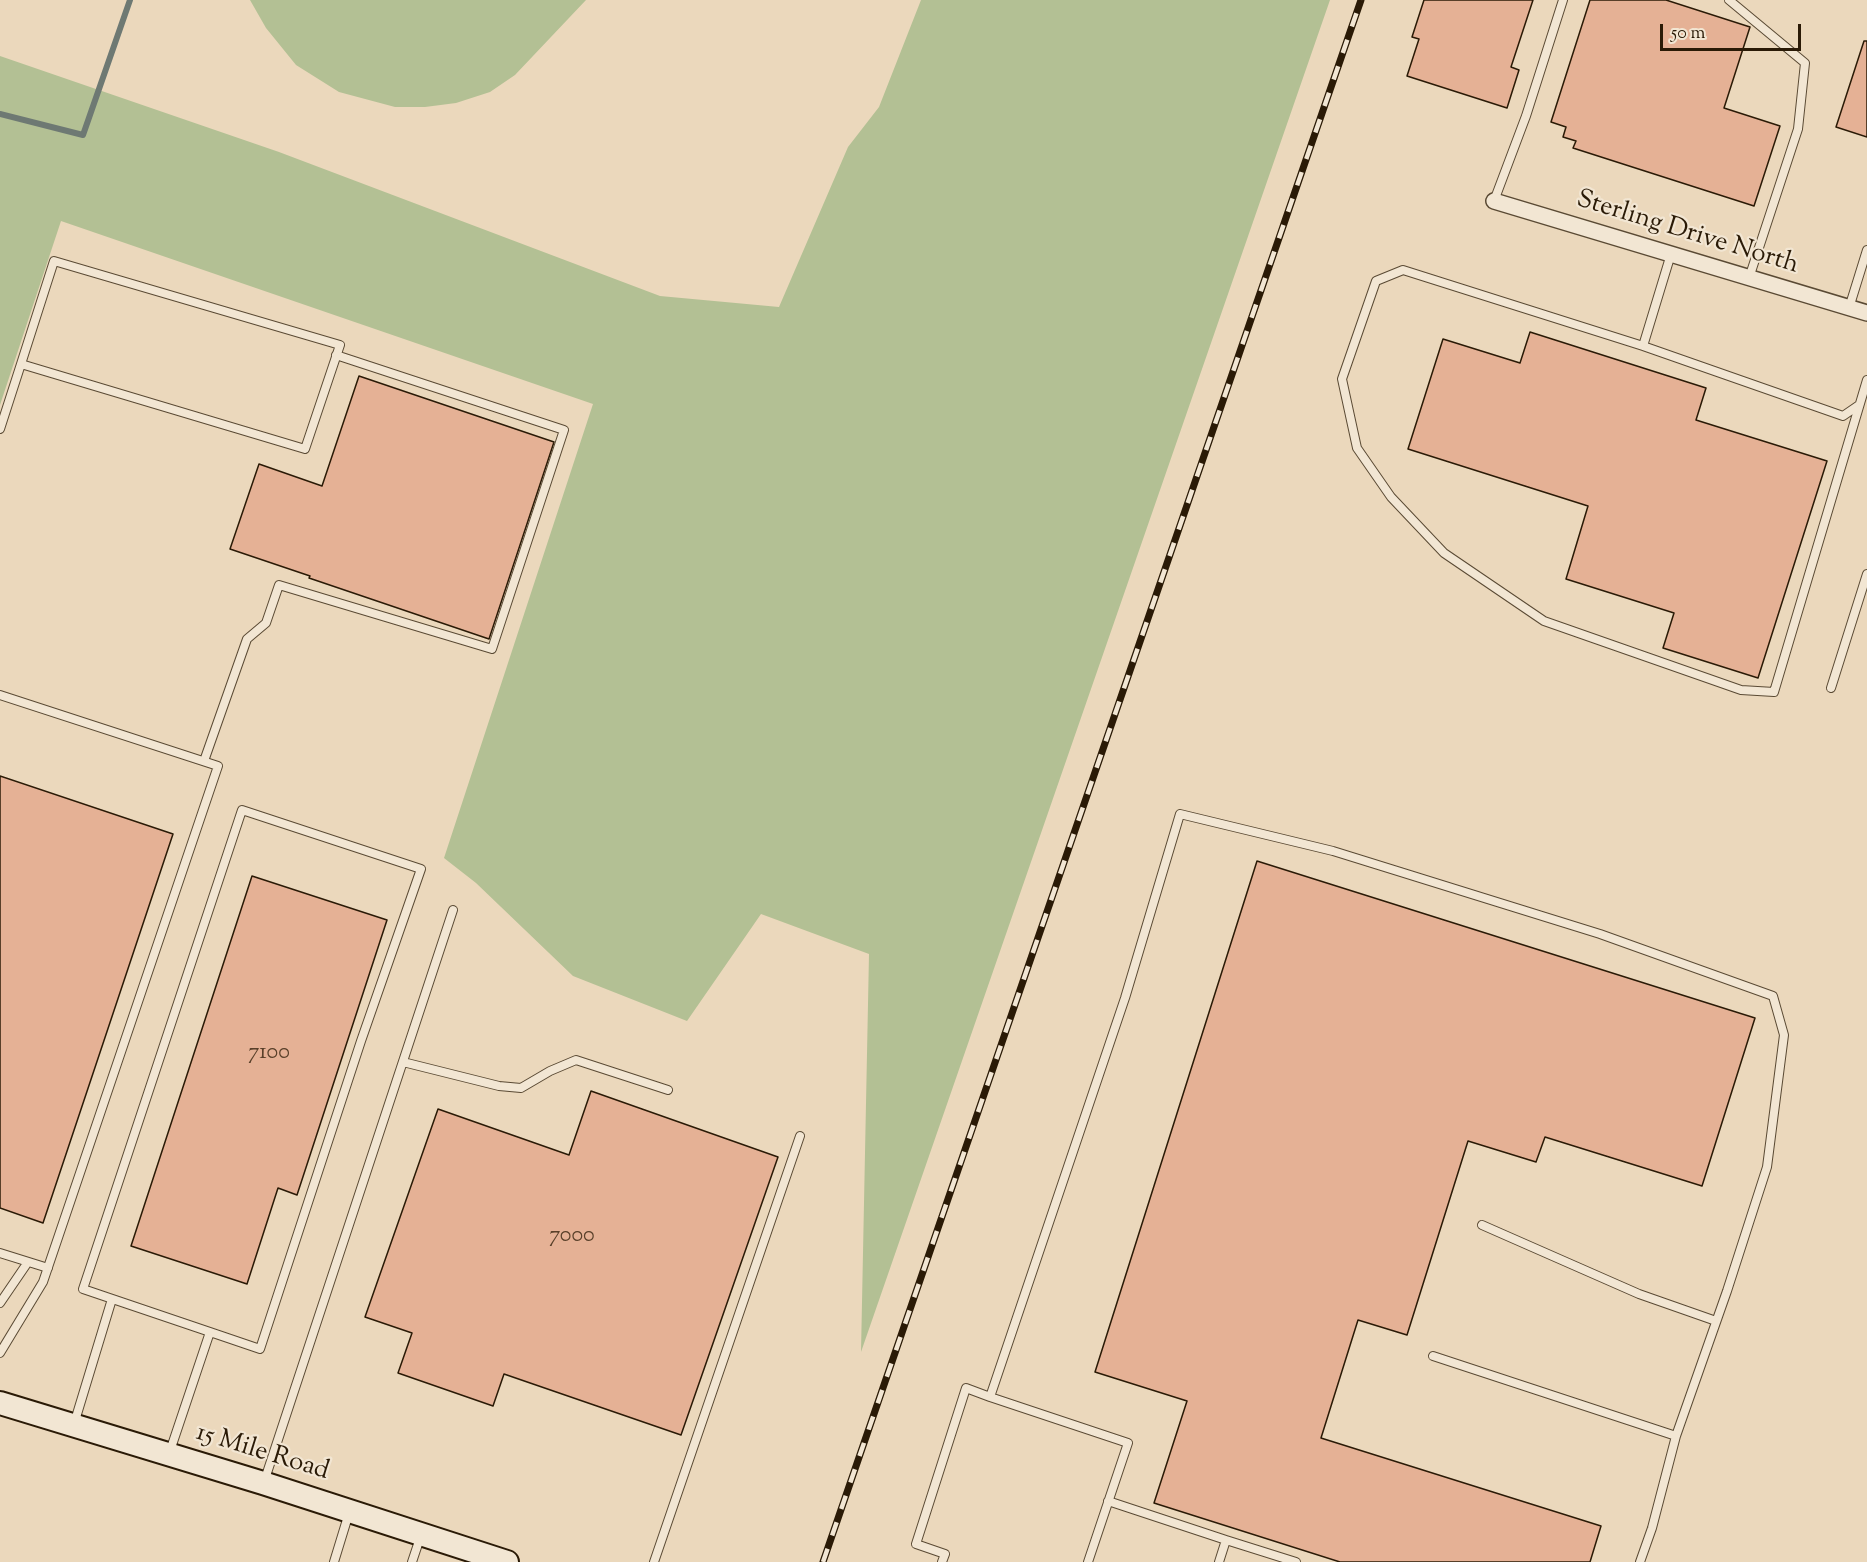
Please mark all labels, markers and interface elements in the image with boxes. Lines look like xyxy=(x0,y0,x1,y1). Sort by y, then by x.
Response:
scale bar xyxy=(1663,12,1804,50)
text: 50 m xyxy=(1671,21,1705,47)
street label: Sterling Drive North xyxy=(1572,185,1802,283)
house number: 7100 xyxy=(248,1041,290,1067)
house number: 7000 xyxy=(549,1224,595,1250)
street label: 15 Mile Road xyxy=(192,1419,332,1489)

